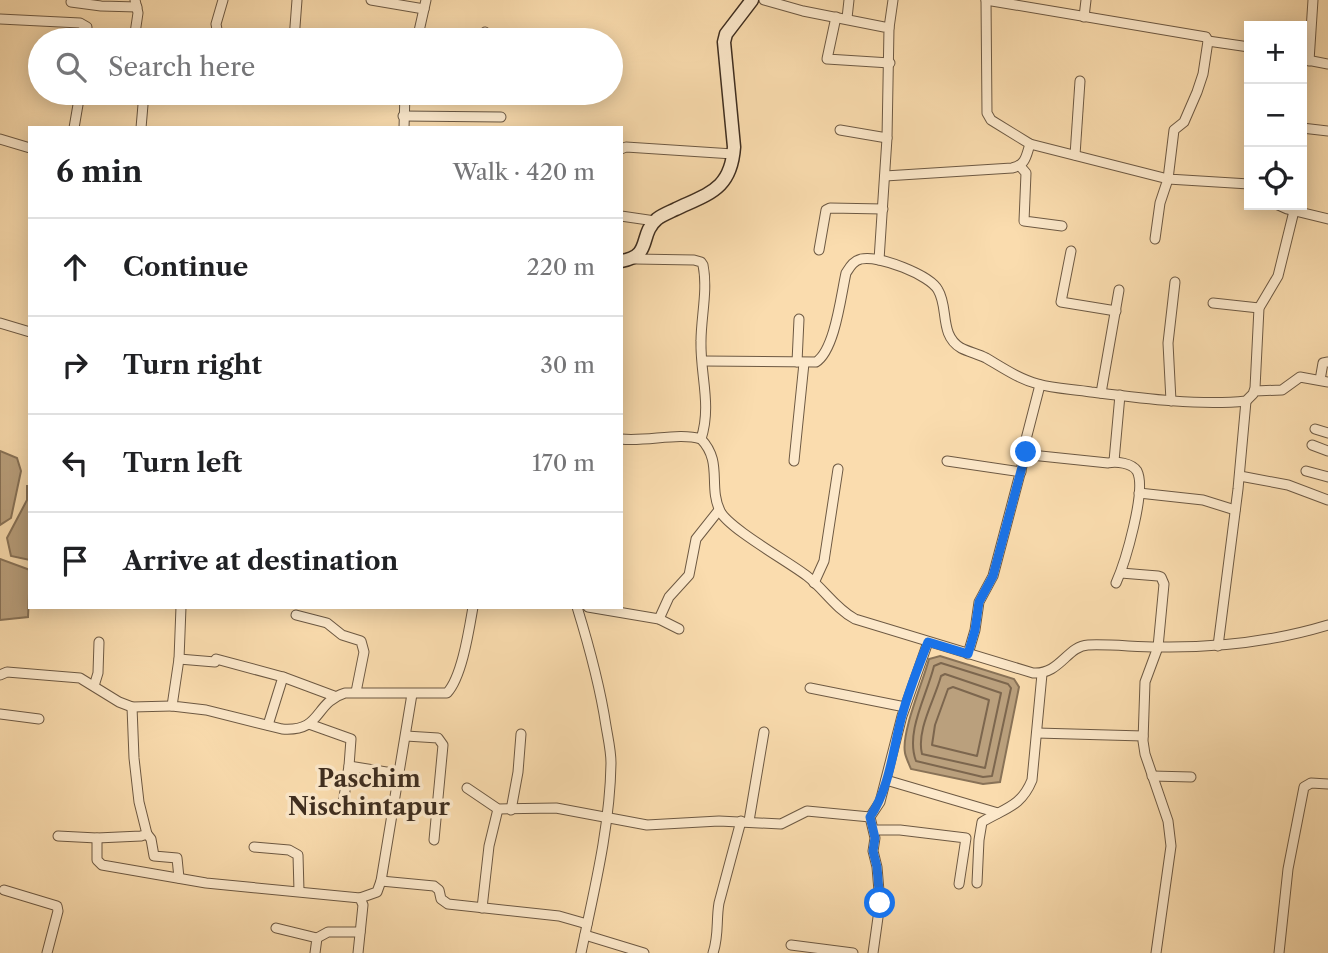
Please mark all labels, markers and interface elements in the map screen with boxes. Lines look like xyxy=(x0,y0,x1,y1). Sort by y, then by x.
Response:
map controls xyxy=(1244,21,1307,210)
button: + xyxy=(1244,21,1307,84)
search box xyxy=(28,28,623,105)
icon: search xyxy=(52,48,90,86)
text: Search here xyxy=(108,51,255,83)
button: − xyxy=(1244,84,1307,147)
button: locate xyxy=(1244,147,1307,210)
text: 6 min xyxy=(56,153,143,190)
text: Walk · 420 m xyxy=(453,158,595,186)
icon: ahead xyxy=(56,248,94,286)
text: Continue xyxy=(123,251,248,283)
text: 220 m xyxy=(526,253,595,281)
icon: right xyxy=(56,346,94,384)
text: Turn right xyxy=(123,349,262,381)
text: 30 m xyxy=(540,351,595,379)
route end xyxy=(1010,436,1041,467)
icon: left xyxy=(56,444,94,482)
text: Turn left xyxy=(123,447,242,479)
text: 170 m xyxy=(532,449,595,477)
icon: arrive xyxy=(56,542,94,580)
text: Arrive at destination xyxy=(123,545,398,577)
district label: Paschim Nischintapur xyxy=(288,764,450,821)
route start xyxy=(864,887,895,918)

